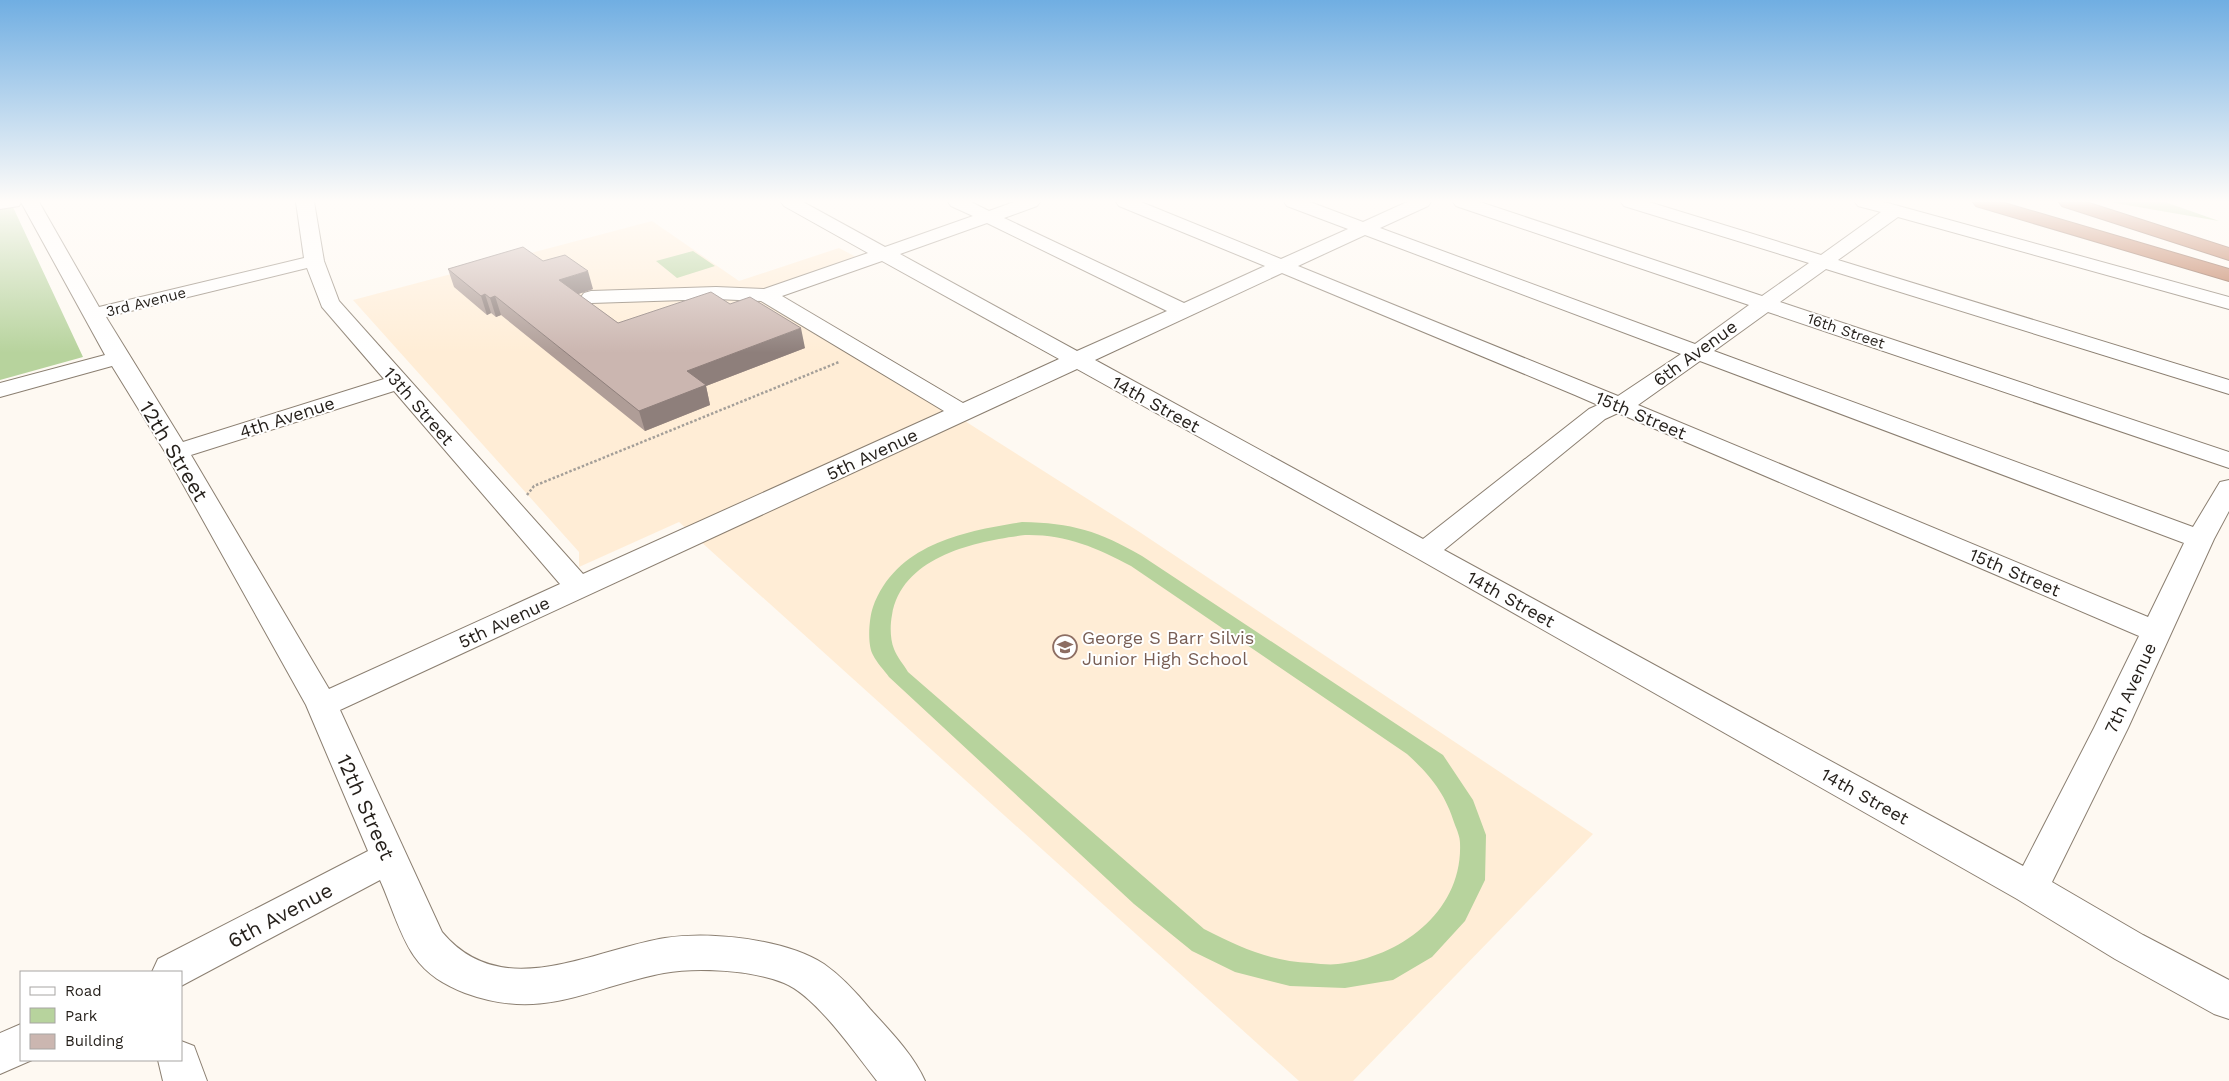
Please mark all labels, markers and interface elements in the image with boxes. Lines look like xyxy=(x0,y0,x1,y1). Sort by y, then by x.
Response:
street label: 3rd Avenue xyxy=(104,283,188,321)
street label: 16th Street xyxy=(1805,309,1888,353)
street label: 6th Avenue xyxy=(1649,315,1741,391)
street label: 13th Street xyxy=(379,363,459,450)
street label: 14th Street xyxy=(1108,371,1204,437)
street label: 15th Street xyxy=(1592,386,1690,444)
street label: 4th Avenue xyxy=(237,392,337,442)
street label: 12th Street xyxy=(134,396,214,506)
street label: 5th Avenue xyxy=(823,424,921,484)
street label: 15th Street xyxy=(1966,543,2064,601)
street label: 14th Street xyxy=(1463,566,1559,632)
street label: 5th Avenue xyxy=(455,592,553,652)
place label: George S Barr Silvis Junior High School xyxy=(1082,627,1254,669)
school or university icon: George S Barr Silvis Junior High School xyxy=(1052,634,1078,660)
street label: 7th Avenue xyxy=(2100,639,2160,737)
street label: 12th Street xyxy=(332,750,400,864)
street label: 14th Street xyxy=(1817,763,1913,829)
street label: 6th Avenue xyxy=(223,877,337,953)
legend xyxy=(20,971,182,1061)
text: Road xyxy=(65,982,102,1000)
text: Park xyxy=(65,1007,98,1025)
text: Building xyxy=(65,1032,123,1050)

